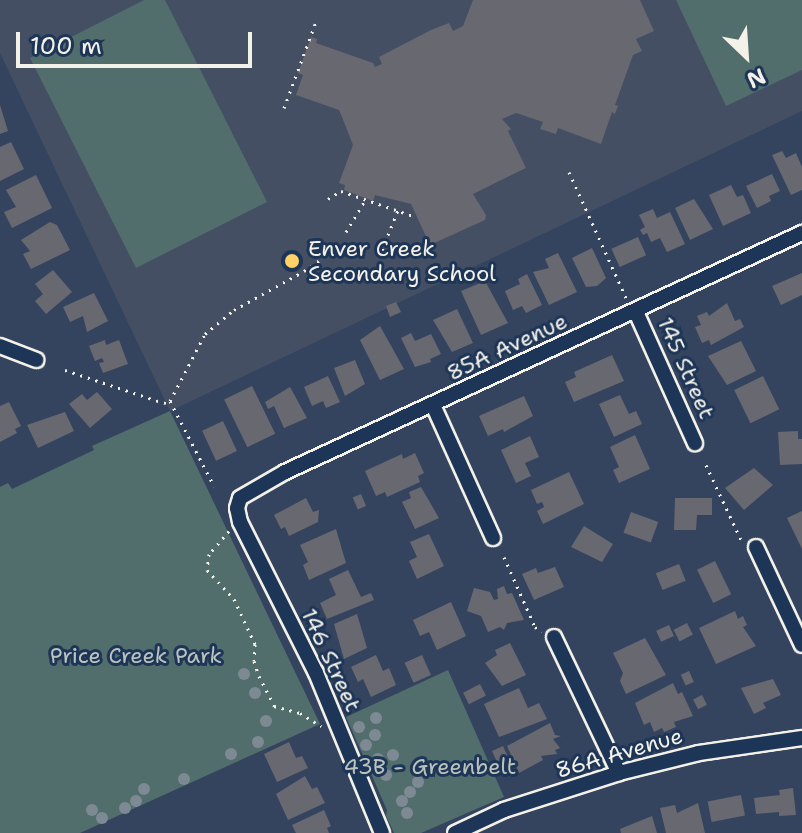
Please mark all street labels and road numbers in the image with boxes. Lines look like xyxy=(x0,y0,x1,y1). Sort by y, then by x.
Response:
street label: 85A Avenue xyxy=(443,308,571,386)
street label: 145 Street xyxy=(652,313,720,423)
street label: 146 Street xyxy=(296,604,366,716)
street label: 86A Avenue xyxy=(553,722,685,784)

